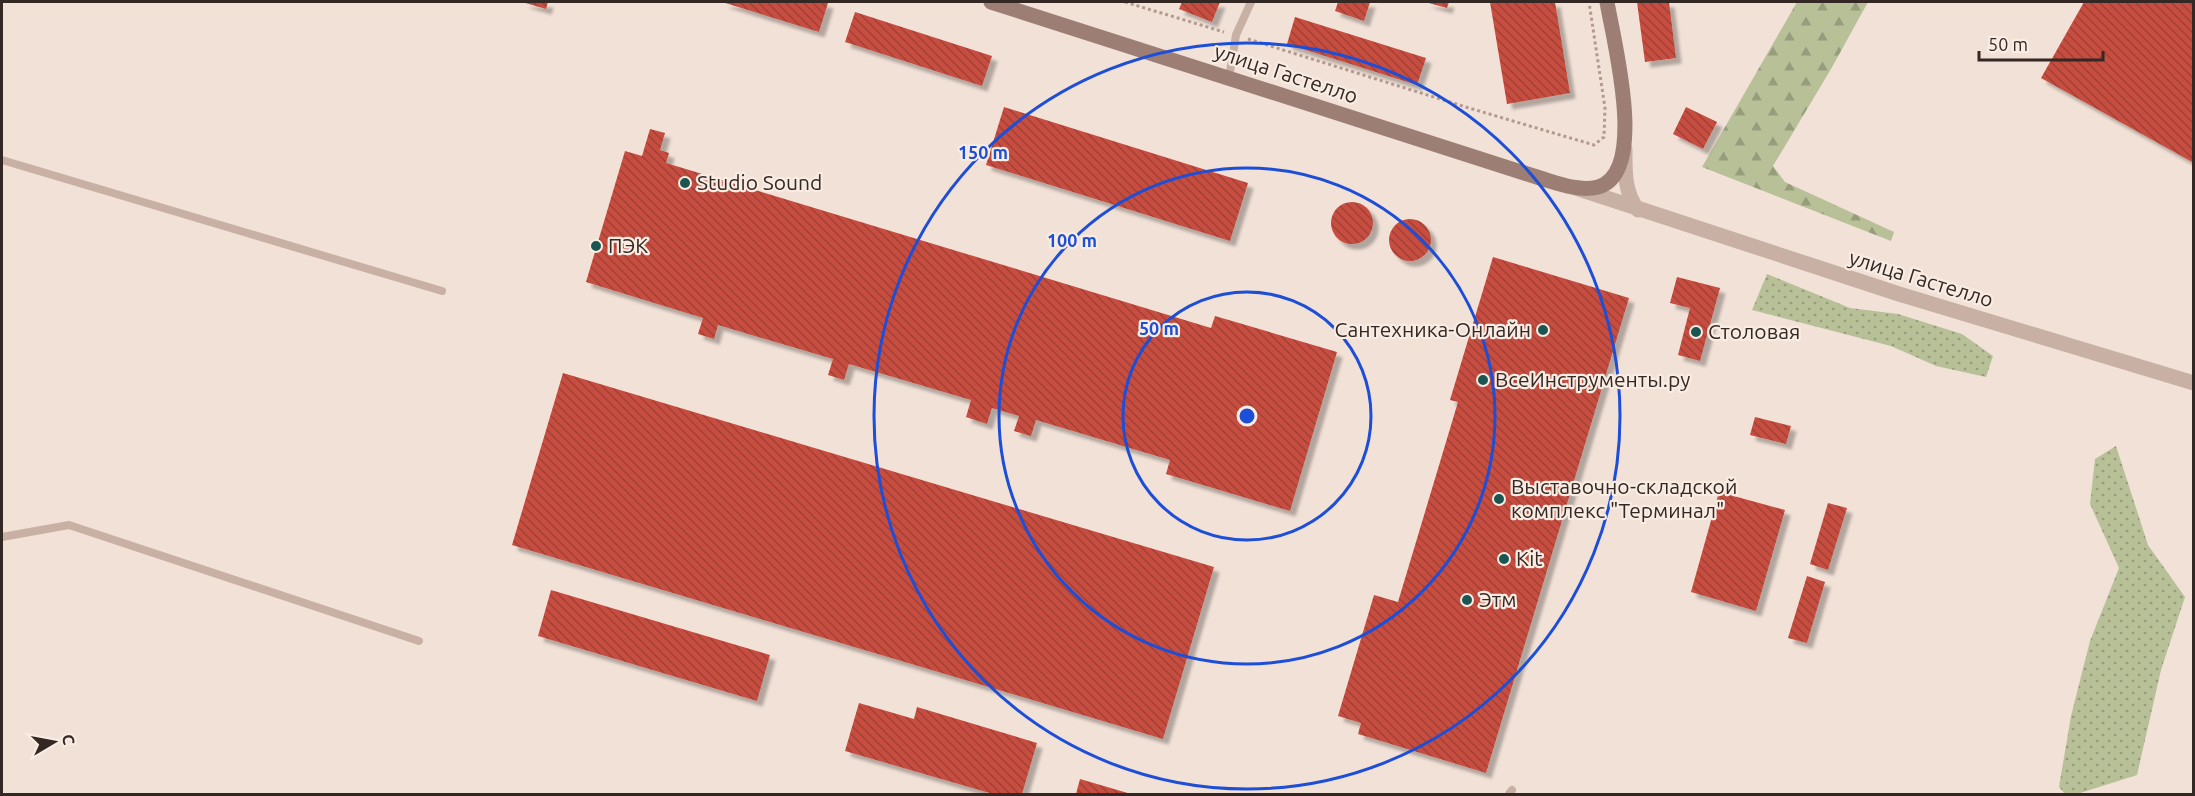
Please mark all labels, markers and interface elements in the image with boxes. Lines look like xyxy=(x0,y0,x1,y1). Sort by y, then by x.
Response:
scale bar xyxy=(1979,24,2104,62)
text: 50 m xyxy=(1988,34,2028,54)
street label: улица Гастелло xyxy=(1211,39,1361,108)
text: 150 m xyxy=(958,142,1008,162)
place label: Studio Sound xyxy=(697,170,822,194)
marker: Studio Sound xyxy=(678,176,692,190)
text: 100 m xyxy=(1047,230,1097,250)
place label: ПЭК xyxy=(608,233,648,257)
marker: ПЭК xyxy=(589,239,603,253)
street label: улица Гастелло xyxy=(1846,245,1996,311)
place label: Сантехника-Онлайн xyxy=(1335,317,1531,341)
text: 50 m xyxy=(1139,318,1179,338)
place label: Столовая xyxy=(1708,319,1800,343)
marker: Сантехника-Онлайн xyxy=(1536,323,1550,337)
marker: Столовая xyxy=(1689,325,1703,339)
place label: ВсеИнструменты.ру xyxy=(1495,367,1690,391)
marker: ВсеИнструменты.ру xyxy=(1476,373,1490,387)
centre of rings xyxy=(1237,406,1257,426)
place label: Выставочно-складской комплекс "Терминал" xyxy=(1511,474,1737,522)
marker: Выставочно-складской комплекс "Терминал" xyxy=(1492,492,1506,506)
place label: Kit xyxy=(1516,546,1543,570)
marker: Kit xyxy=(1497,552,1511,566)
place label: Этм xyxy=(1479,587,1516,611)
marker: Этм xyxy=(1460,593,1474,607)
north arrow xyxy=(24,712,84,772)
text: С xyxy=(59,733,79,746)

